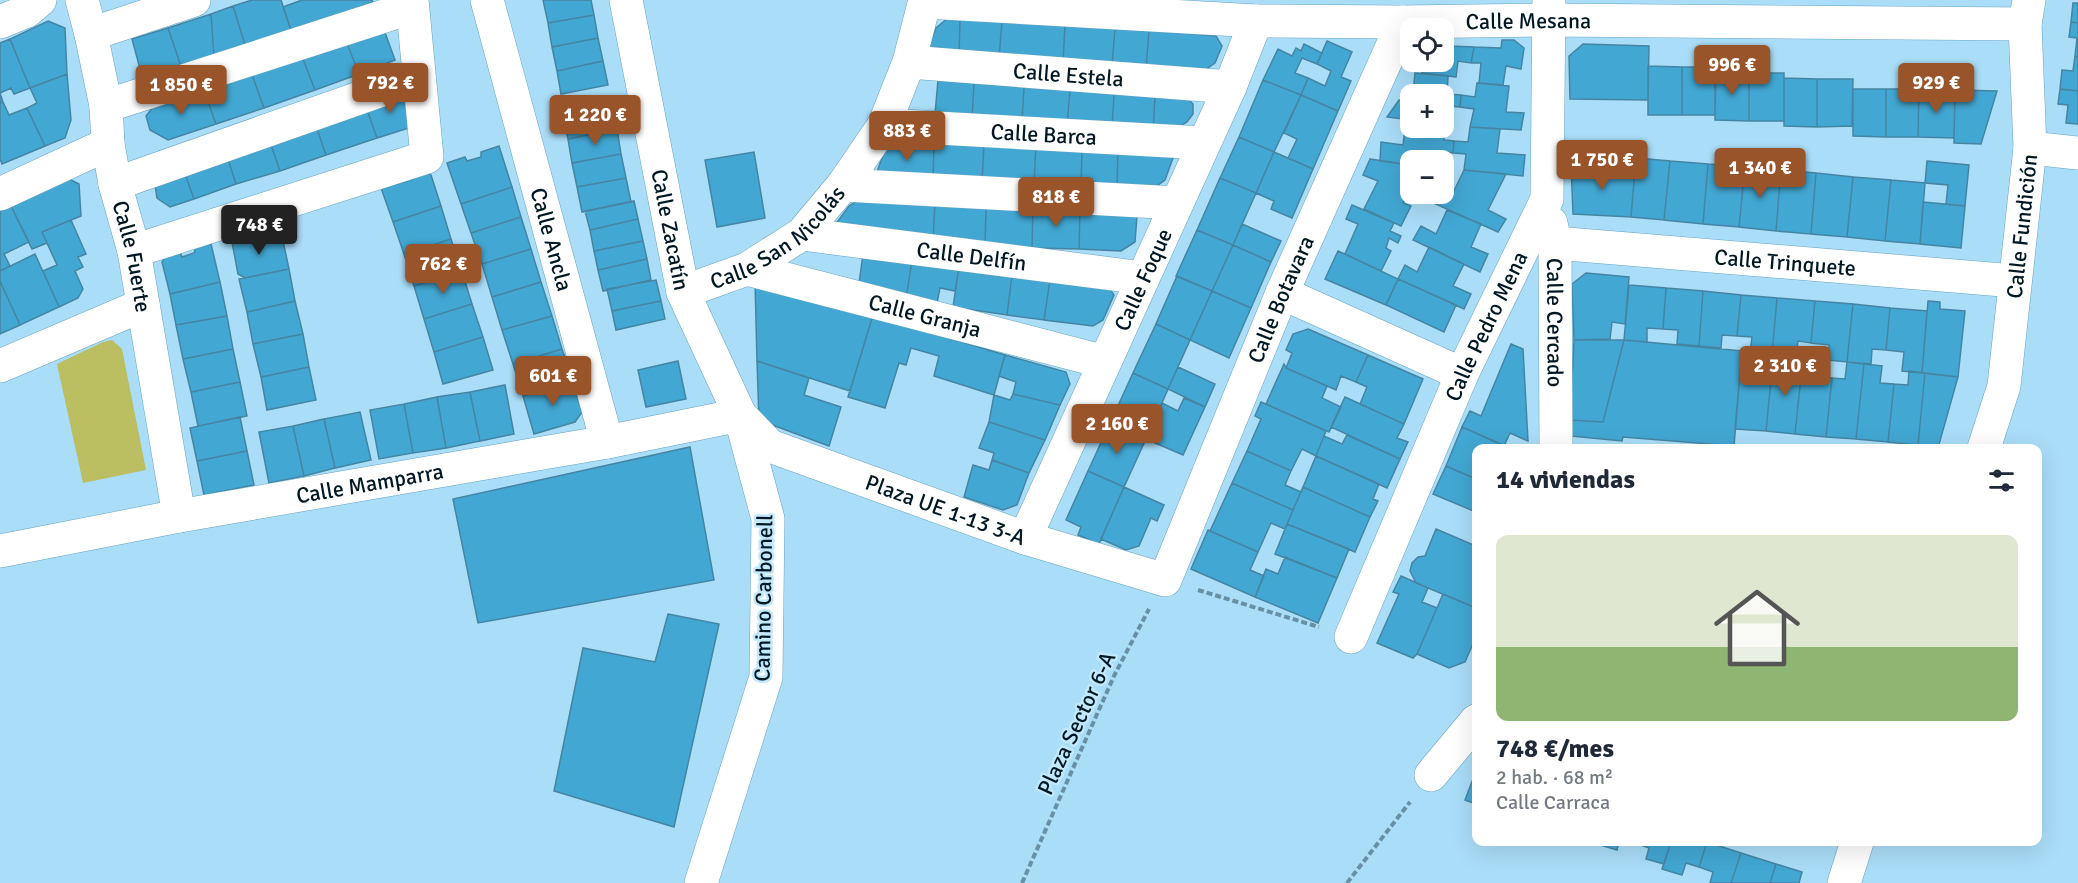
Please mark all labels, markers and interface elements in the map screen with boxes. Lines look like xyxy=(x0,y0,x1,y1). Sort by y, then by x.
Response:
street label: Calle Mesana xyxy=(1466,7,1591,35)
map controls xyxy=(1400,18,1454,204)
button: locate xyxy=(1400,18,1454,72)
pin: 996 € xyxy=(1690,45,1774,96)
text: 996 € xyxy=(1708,52,1756,77)
street label: Calle Estela xyxy=(1012,57,1125,93)
pin: 792 € xyxy=(348,63,432,114)
pin: 929 € xyxy=(1894,63,1978,114)
pin: 1 850 € xyxy=(126,65,236,116)
text: 792 € xyxy=(366,70,414,95)
text: 929 € xyxy=(1912,70,1960,95)
text: 1 850 € xyxy=(150,72,212,97)
button: + xyxy=(1400,84,1454,138)
pin: 1 220 € xyxy=(540,95,650,146)
text: 1 220 € xyxy=(564,102,626,127)
pin: 883 € xyxy=(865,111,949,162)
text: 883 € xyxy=(883,118,931,143)
street label: Calle Barca xyxy=(990,118,1098,151)
pin: 1 750 € xyxy=(1547,140,1657,191)
text: 1 750 € xyxy=(1571,147,1633,172)
pin: 1 340 € xyxy=(1705,148,1815,199)
button: − xyxy=(1400,150,1454,204)
street label: Calle Fundición xyxy=(2001,153,2043,300)
text: 1 340 € xyxy=(1729,155,1791,180)
street label: Calle Zacatín xyxy=(645,167,695,293)
pin: 818 € xyxy=(1014,177,1098,228)
street label: Calle San Nicolás xyxy=(706,180,851,295)
text: 818 € xyxy=(1032,184,1080,209)
street label: Calle Ancla xyxy=(525,185,578,294)
street label: Calle Fuerte xyxy=(106,198,157,314)
pin: 748 € xyxy=(217,205,301,256)
text: 748 € xyxy=(235,212,283,237)
street label: Calle Foque xyxy=(1108,224,1178,335)
street label: Calle Botavara xyxy=(1242,231,1320,367)
street label: Calle Delfín xyxy=(915,236,1028,277)
street label: Calle Trinquete xyxy=(1713,243,1857,282)
pin: 762 € xyxy=(401,244,485,295)
street label: Calle Pedro Mena xyxy=(1439,247,1534,405)
text: 762 € xyxy=(419,251,467,276)
street label: Calle Cercado xyxy=(1541,258,1569,387)
street label: Calle Granja xyxy=(866,288,984,343)
pin: 2 310 € xyxy=(1730,346,1840,397)
text: 2 310 € xyxy=(1754,353,1816,378)
pin: 601 € xyxy=(511,356,595,407)
text: 601 € xyxy=(529,363,577,388)
pin: 2 160 € xyxy=(1062,404,1172,455)
text: 2 160 € xyxy=(1086,411,1148,436)
street label: Calle Mamparra xyxy=(294,458,446,510)
text: 14 viviendas xyxy=(1496,464,1635,496)
icon: filters xyxy=(1985,464,2018,497)
street label: Plaza UE 1-13 3-A xyxy=(862,469,1030,551)
street label: Camino Carbonell xyxy=(749,514,778,682)
icon: home xyxy=(1703,574,1811,682)
street label: Plaza Sector 6-A xyxy=(1032,647,1122,799)
text: 748 €/mes xyxy=(1496,733,1614,765)
text: 2 hab. · 68 m² xyxy=(1496,765,1613,790)
text: Calle Carraca xyxy=(1496,790,1610,815)

